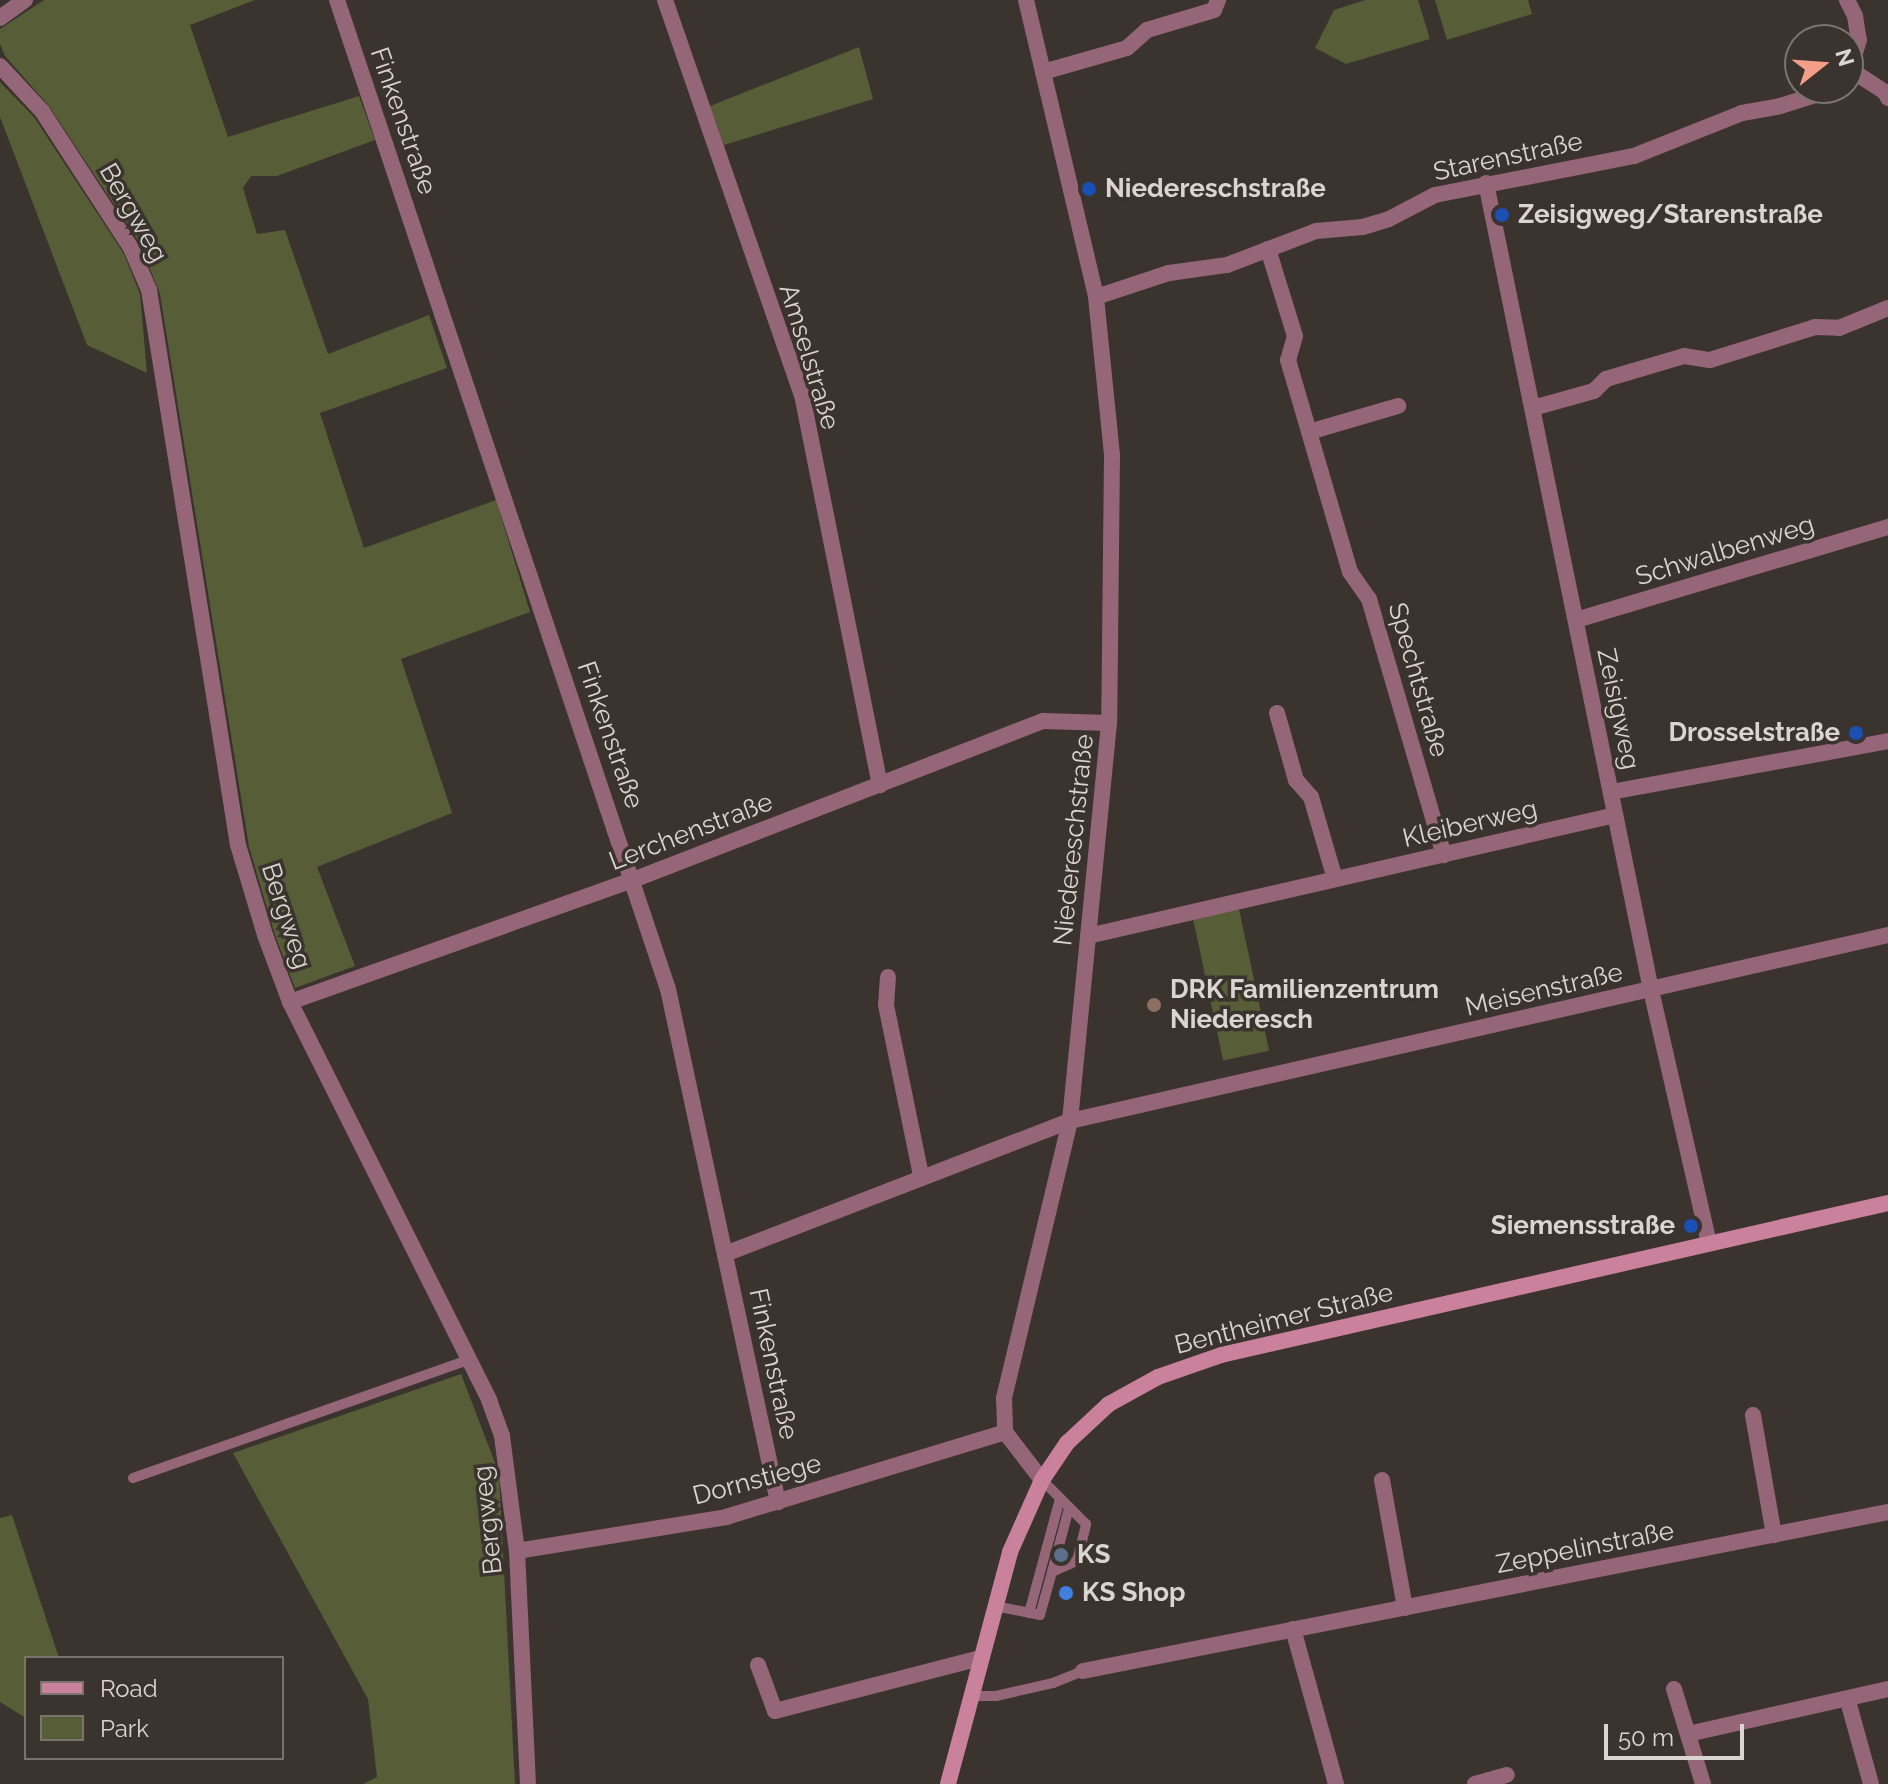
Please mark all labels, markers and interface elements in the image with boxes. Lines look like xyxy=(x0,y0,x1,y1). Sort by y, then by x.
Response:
north arrow xyxy=(1784,24,1864,104)
street label: Finkenstraße xyxy=(363,43,443,199)
text: N xyxy=(1830,46,1860,69)
street label: Starenstraße xyxy=(1431,126,1585,188)
street label: Bergweg xyxy=(92,158,174,268)
place label: Niedereschstraße xyxy=(1105,173,1326,205)
marker: Niedereschstraße xyxy=(1080,180,1098,198)
place label: Zeisigweg/Starenstraße xyxy=(1518,199,1823,231)
marker: Zeisigweg/Starenstraße xyxy=(1493,206,1511,224)
street label: Amselstraße xyxy=(772,280,846,434)
street label: Schwalbenweg xyxy=(1632,509,1818,593)
street label: Spechtstraße xyxy=(1381,599,1455,761)
street label: Zeisigweg xyxy=(1590,646,1646,772)
street label: Finkenstraße xyxy=(570,657,650,813)
place label: Drosselstraße xyxy=(1669,717,1840,749)
marker: Drosselstraße xyxy=(1847,724,1865,742)
street label: Niedereschstraße xyxy=(1047,733,1101,947)
street label: Lerchenstraße xyxy=(605,786,777,878)
street label: Kleiberweg xyxy=(1400,793,1540,855)
street label: Bergweg xyxy=(254,859,318,973)
street label: Meisenstraße xyxy=(1462,957,1626,1023)
place label: DRK Familienzentrum Niederesch xyxy=(1170,974,1439,1036)
marker: DRK Familienzentrum Niederesch xyxy=(1145,996,1163,1014)
place label: Siemensstraße xyxy=(1491,1210,1675,1242)
marker: Siemensstraße xyxy=(1682,1217,1700,1235)
street label: Bentheimer Straße xyxy=(1171,1277,1397,1361)
street label: Finkenstraße xyxy=(742,1286,804,1442)
street label: Dornstiege xyxy=(689,1448,825,1512)
street label: Bergweg xyxy=(467,1464,509,1576)
street label: Zeppelinstraße xyxy=(1493,1515,1677,1581)
place label: KS xyxy=(1077,1539,1110,1571)
marker: KS xyxy=(1052,1546,1070,1564)
place label: KS Shop xyxy=(1082,1577,1185,1609)
marker: KS Shop xyxy=(1057,1584,1075,1602)
legend xyxy=(24,1656,284,1760)
text: Road xyxy=(100,1674,158,1703)
scale bar xyxy=(1608,1708,1748,1758)
text: Park xyxy=(100,1714,149,1743)
text: 50 m xyxy=(1618,1723,1674,1752)

